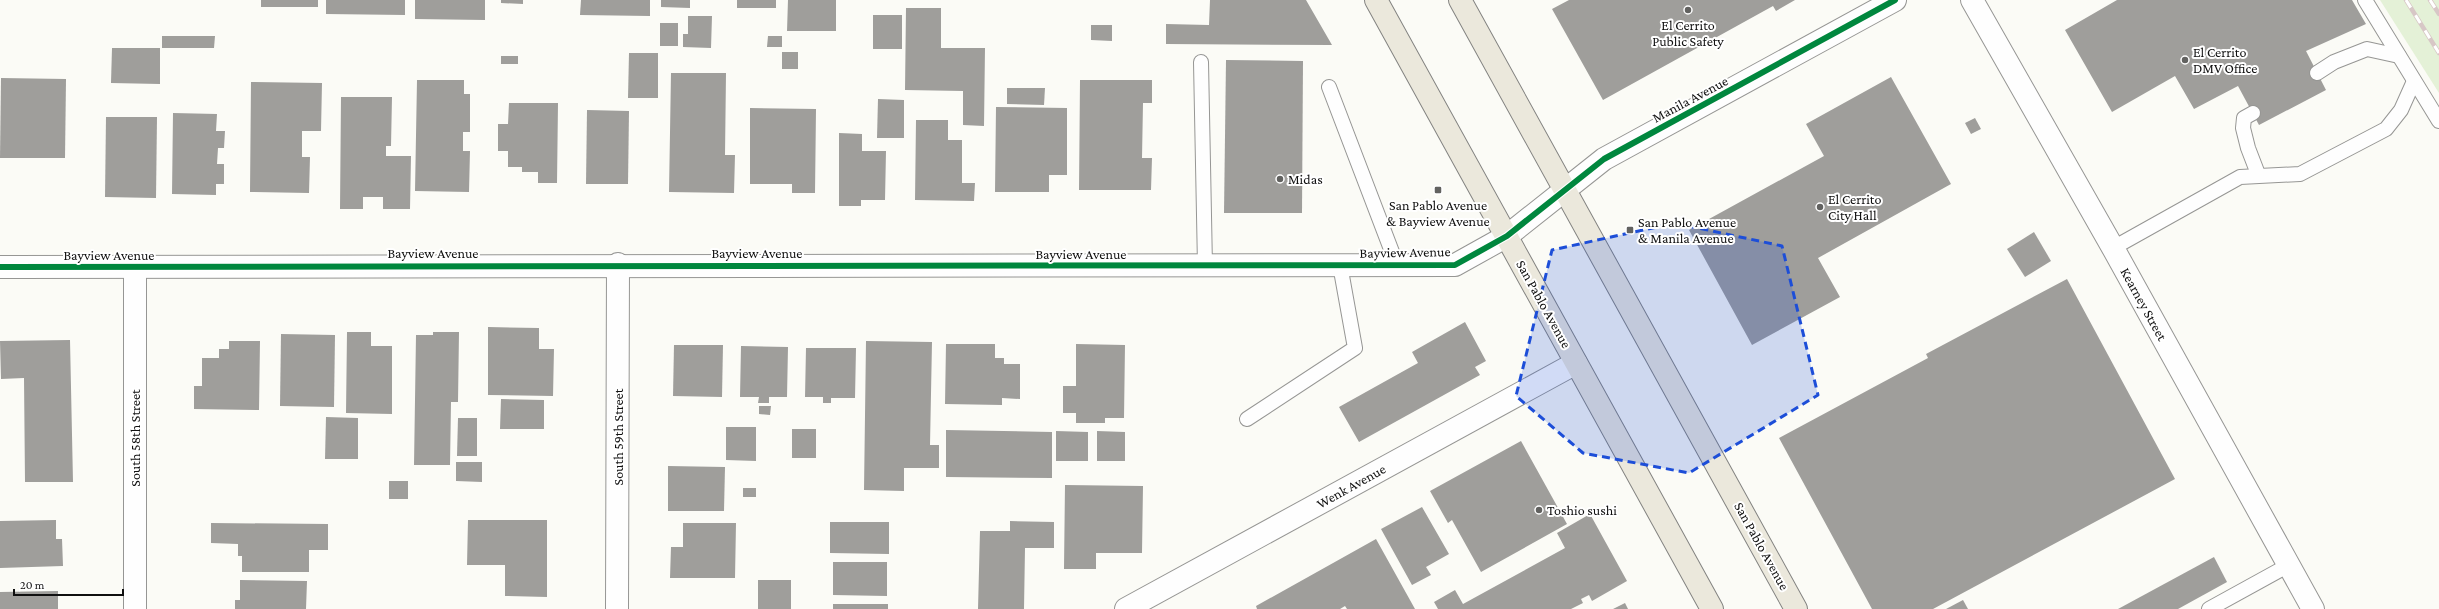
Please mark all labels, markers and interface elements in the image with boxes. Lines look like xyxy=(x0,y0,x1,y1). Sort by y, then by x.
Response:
marker: El Cerrito Public Safety xyxy=(1683,5,1693,15)
place label: El Cerrito Public Safety xyxy=(1652,17,1724,49)
place label: El Cerrito DMV Office xyxy=(2193,44,2257,76)
marker: El Cerrito DMV Office xyxy=(2180,55,2190,65)
street label: Manila Avenue xyxy=(1649,72,1731,126)
place label: Midas xyxy=(1288,171,1323,187)
marker: Midas xyxy=(1275,174,1285,184)
marker: San Pablo Avenue & Bayview Avenue xyxy=(1433,185,1443,195)
place label: El Cerrito City Hall xyxy=(1828,191,1881,223)
place label: San Pablo Avenue & Bayview Avenue xyxy=(1386,197,1490,229)
marker: El Cerrito City Hall xyxy=(1815,202,1825,212)
place label: San Pablo Avenue & Manila Avenue xyxy=(1638,214,1736,246)
marker: San Pablo Avenue & Manila Avenue xyxy=(1625,225,1635,235)
street label: Bayview Avenue xyxy=(1359,243,1451,261)
street label: Bayview Avenue xyxy=(387,245,479,261)
street label: Bayview Avenue xyxy=(711,245,803,261)
street label: Bayview Avenue xyxy=(1035,246,1127,262)
street label: Bayview Avenue xyxy=(63,247,155,263)
street label: San Pablo Avenue xyxy=(1513,257,1575,351)
street label: Kearney Street xyxy=(2117,265,2171,344)
street label: South 59th Street xyxy=(610,388,626,485)
street label: South 58th Street xyxy=(127,389,143,487)
street label: Wenk Avenue xyxy=(1314,460,1388,512)
street label: San Pablo Avenue xyxy=(1731,499,1793,593)
place label: Toshio sushi xyxy=(1547,502,1617,518)
marker: Toshio sushi xyxy=(1534,505,1544,515)
scale bar xyxy=(14,571,123,597)
text: 20 m xyxy=(20,578,45,592)

